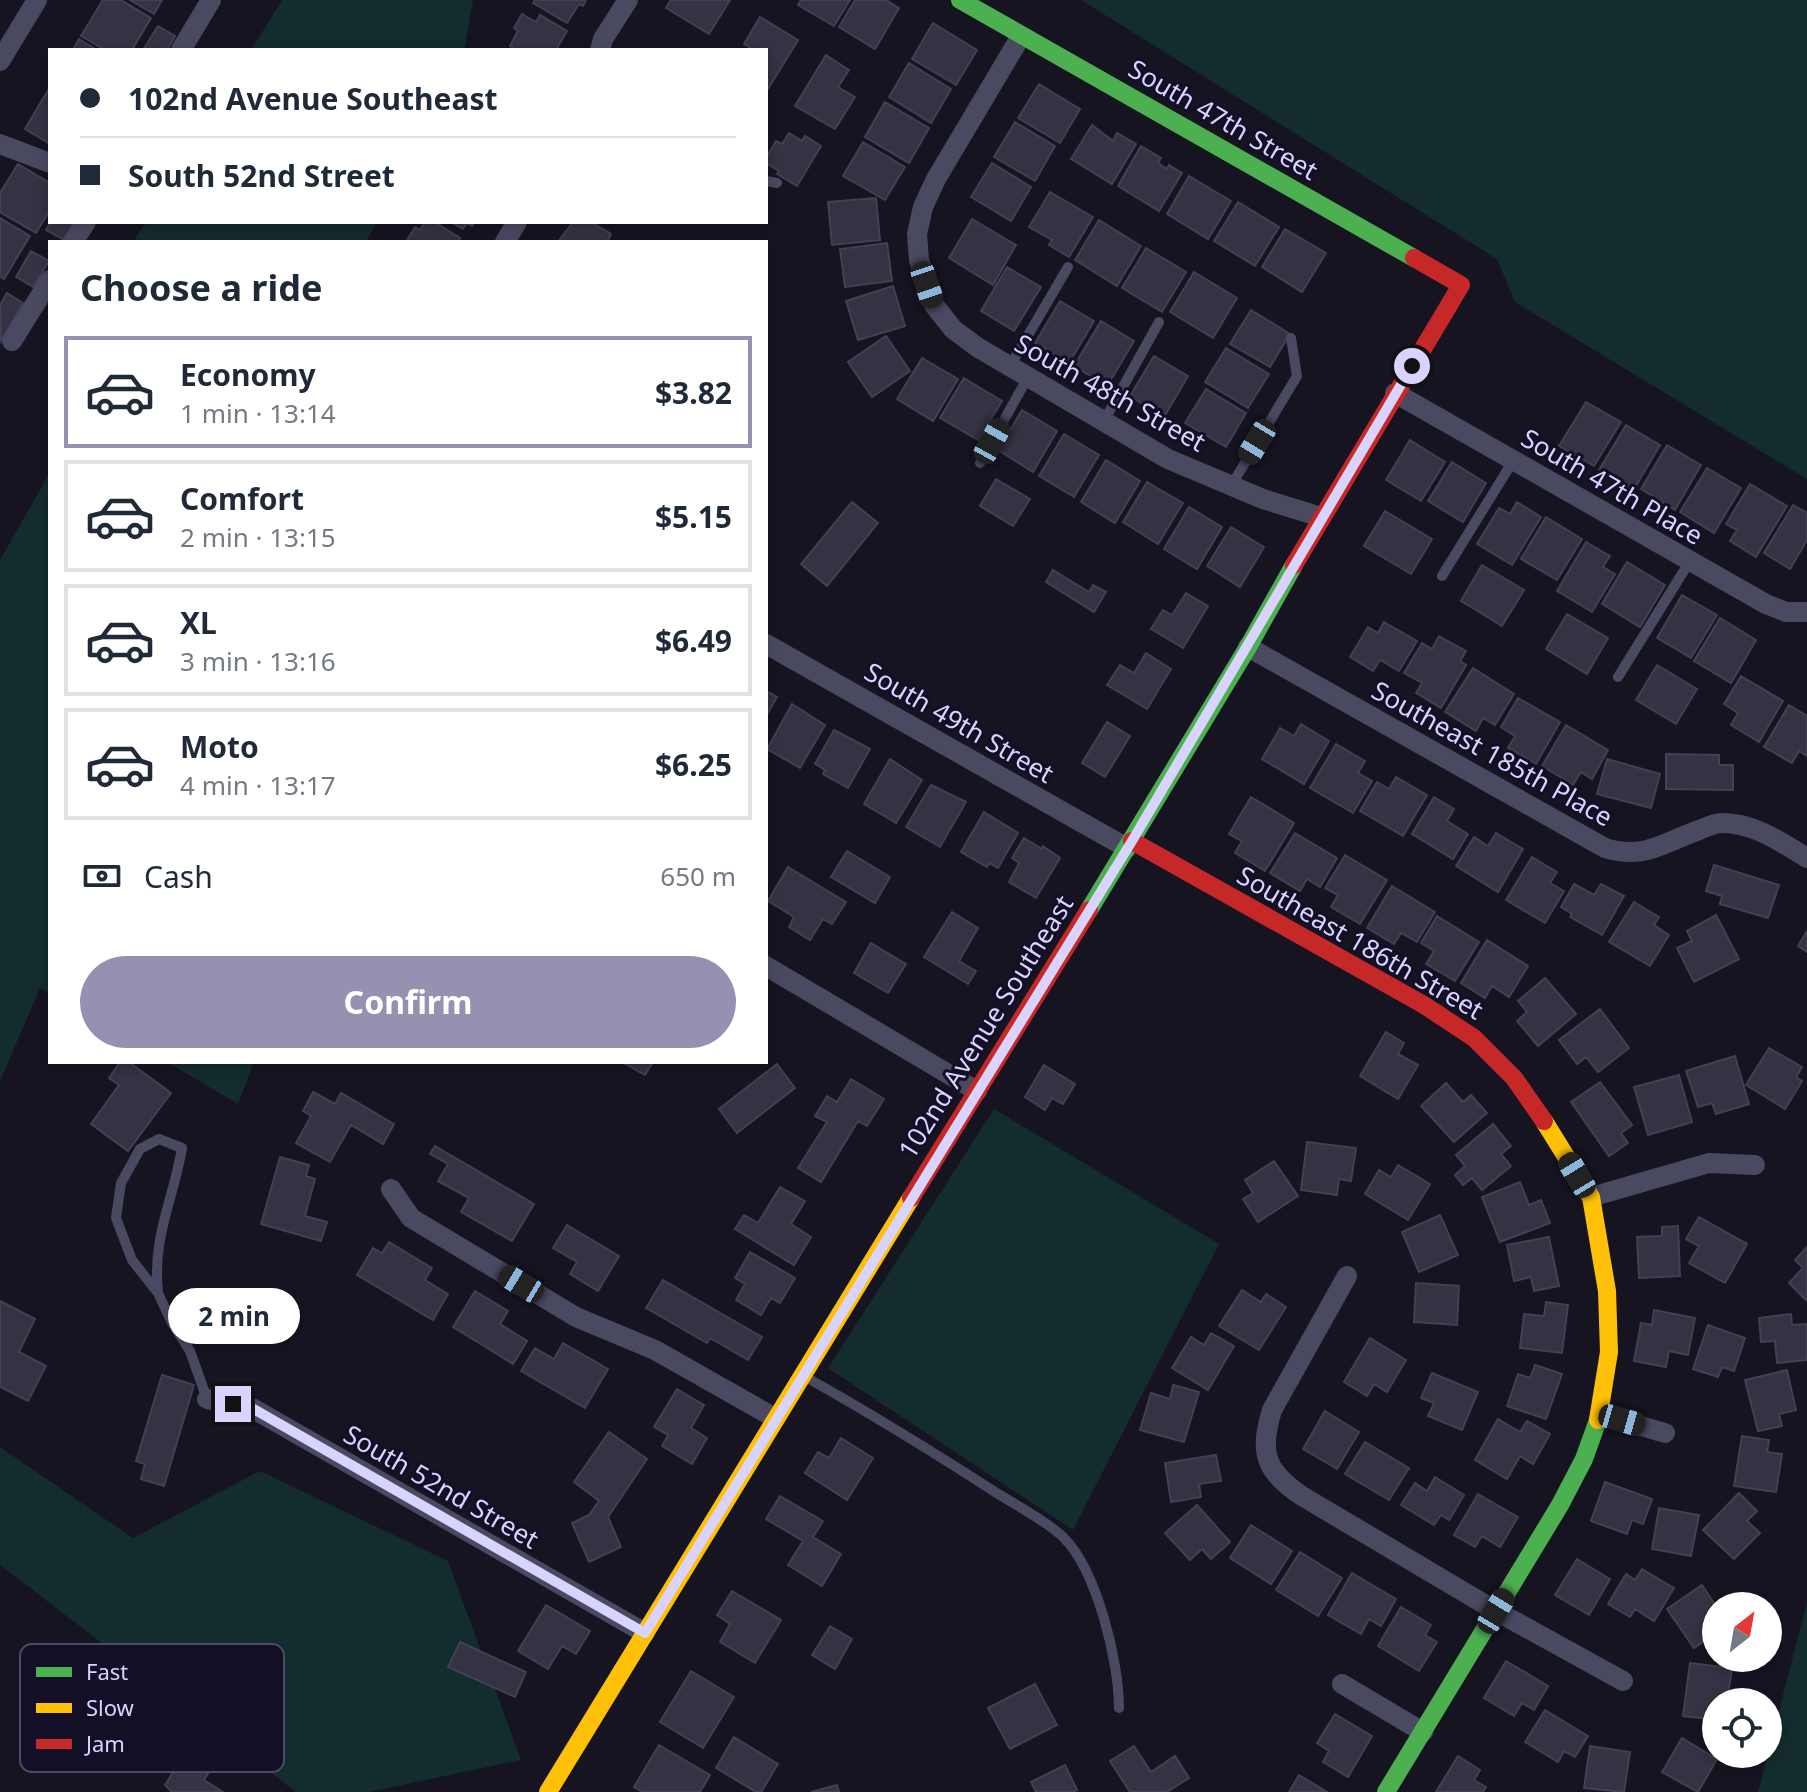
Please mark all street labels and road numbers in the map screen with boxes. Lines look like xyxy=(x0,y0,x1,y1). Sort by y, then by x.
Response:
street label: South 47th Street xyxy=(1122,50,1325,188)
street label: South 48th Street xyxy=(1009,325,1212,459)
street label: South 47th Place xyxy=(1515,419,1710,553)
street label: South 49th Street xyxy=(858,653,1061,791)
street label: Southeast 185th Place xyxy=(1366,672,1619,834)
street label: Southeast 186th Street xyxy=(1231,857,1490,1027)
street label: 102nd Avenue Southeast xyxy=(889,888,1081,1165)
street label: South 52nd Street xyxy=(337,1416,546,1557)

